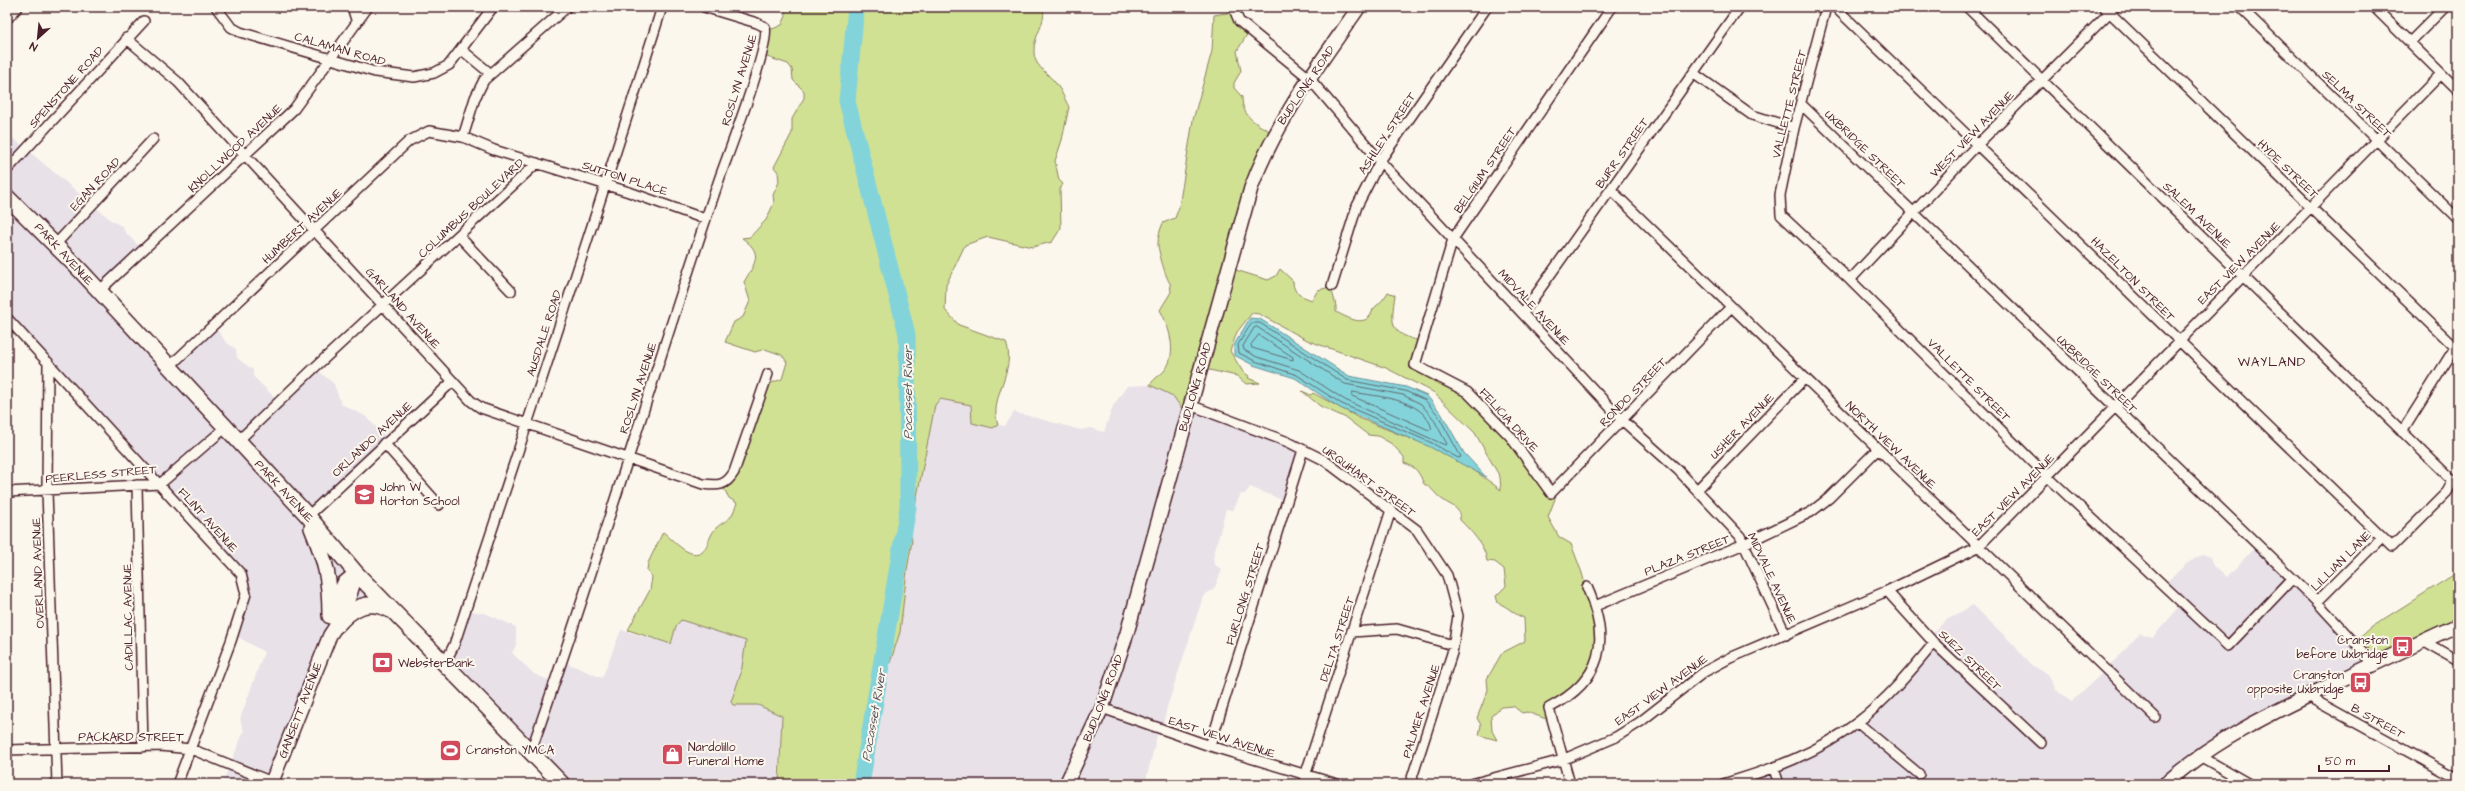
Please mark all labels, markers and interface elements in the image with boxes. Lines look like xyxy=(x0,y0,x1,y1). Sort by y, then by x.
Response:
north arrow xyxy=(18,18,58,58)
street label: CALAMAN ROAD xyxy=(292,28,388,71)
street label: ROSLYN AVENUE xyxy=(717,32,761,128)
street label: BUDLONG ROAD xyxy=(1274,42,1339,128)
street label: SPENSTONE ROAD xyxy=(26,43,106,131)
street label: VALLETTE STREET xyxy=(1768,48,1811,160)
street label: SELMA STREET xyxy=(2318,67,2396,142)
street label: WEST VIEW AVENUE xyxy=(1926,87,2018,181)
street label: ASHLEY STREET xyxy=(1354,88,1421,178)
street label: KNOLLWOOD AVENUE xyxy=(185,100,286,197)
street label: UXBRIDGE STREET xyxy=(1821,106,1909,193)
street label: BURR STREET xyxy=(1592,114,1653,192)
street label: BELGIUM STREET xyxy=(1450,123,1521,217)
street label: HYDE STREET xyxy=(2253,136,2322,203)
street label: EGAN ROAD xyxy=(66,154,125,215)
street label: COLUMBUS BOULEVARD xyxy=(415,154,528,262)
street label: SUTTON PLACE xyxy=(580,157,670,200)
street label: SALEM AVENUE xyxy=(2159,178,2235,252)
street label: HUMBERT AVENUE xyxy=(258,185,346,268)
street label: EAST VIEW AVENUE xyxy=(2194,218,2285,309)
street label: PARK AVENUE xyxy=(30,219,97,289)
street label: HAZELTON STREET xyxy=(2087,233,2179,326)
street label: GARLAND AVENUE xyxy=(361,264,444,353)
street label: MIDVALE AVENUE xyxy=(1494,265,1573,349)
street label: AUSDALE ROAD xyxy=(523,288,567,379)
street label: UXBRIDGE STREET xyxy=(2053,331,2141,418)
street label: VALLETTE STREET xyxy=(1923,335,2014,426)
street label: ROSLYN AVENUE xyxy=(616,340,661,436)
street label: BUDLONG ROAD xyxy=(1175,340,1216,434)
water label: Pocasset River xyxy=(899,345,917,440)
district label: WAYLAND xyxy=(2238,353,2306,371)
street label: RONDO STREET xyxy=(1596,354,1671,431)
street label: FELICIA DRIVE xyxy=(1475,385,1542,456)
street label: USHER AVENUE xyxy=(1706,390,1778,463)
street label: ORLANDO AVENUE xyxy=(328,398,416,481)
street label: NORTH VIEW AVENUE xyxy=(1842,398,1940,493)
street label: URQUHART STREET xyxy=(1318,442,1419,521)
street label: EAST VIEW AVENUE xyxy=(1968,450,2059,541)
street label: PARK AVENUE xyxy=(250,456,317,526)
street label: PEERLESS STREET xyxy=(45,461,158,488)
place label: John W Horton School xyxy=(380,479,460,510)
school or university icon: John W Horton School xyxy=(352,481,378,507)
street label: FLINT AVENUE xyxy=(174,484,241,556)
street label: OVERLAND AVENUE xyxy=(28,517,49,629)
street label: LILLIAN LANE xyxy=(2307,527,2375,595)
street label: PLAZA STREET xyxy=(1642,530,1733,580)
street label: MIDVALE AVENUE xyxy=(1743,530,1800,626)
street label: FURLONG STREET xyxy=(1222,540,1269,647)
street label: CADILLAC AVENUE xyxy=(119,563,138,671)
street label: DELTA STREET xyxy=(1316,594,1359,684)
street label: SUEZ STREET xyxy=(1935,626,2005,695)
place label: Cranston before Uxbridge xyxy=(2297,632,2389,664)
bus stop icon: Cranston before Uxbridge xyxy=(2390,634,2416,660)
bank icon: WebsterBank xyxy=(369,650,395,676)
street label: EAST VIEW AVENUE xyxy=(1611,651,1711,730)
street label: BUDLONG ROAD xyxy=(1079,652,1128,744)
place label: WebsterBank xyxy=(398,655,475,672)
street label: GANSETT AVENUE xyxy=(274,660,327,761)
street label: PALMER AVENUE xyxy=(1398,662,1445,760)
water label: Pocasset River xyxy=(857,666,891,763)
place label: Cranston opposite Uxbridge xyxy=(2247,667,2345,699)
bus stop icon: Cranston opposite Uxbridge xyxy=(2347,669,2373,695)
street label: B STREET xyxy=(2348,700,2408,743)
street label: EAST VIEW AVENUE xyxy=(1166,712,1277,763)
street label: PACKARD STREET xyxy=(78,729,184,746)
sports icon: Cranston YMCA xyxy=(437,737,463,763)
place label: Nardolillo Funeral Home xyxy=(688,739,765,770)
shop icon: Nardolillo Funeral Home xyxy=(659,741,685,767)
place label: Cranston YMCA xyxy=(466,742,554,759)
scale bar xyxy=(2319,747,2389,773)
text: 50 m xyxy=(2325,753,2356,770)

